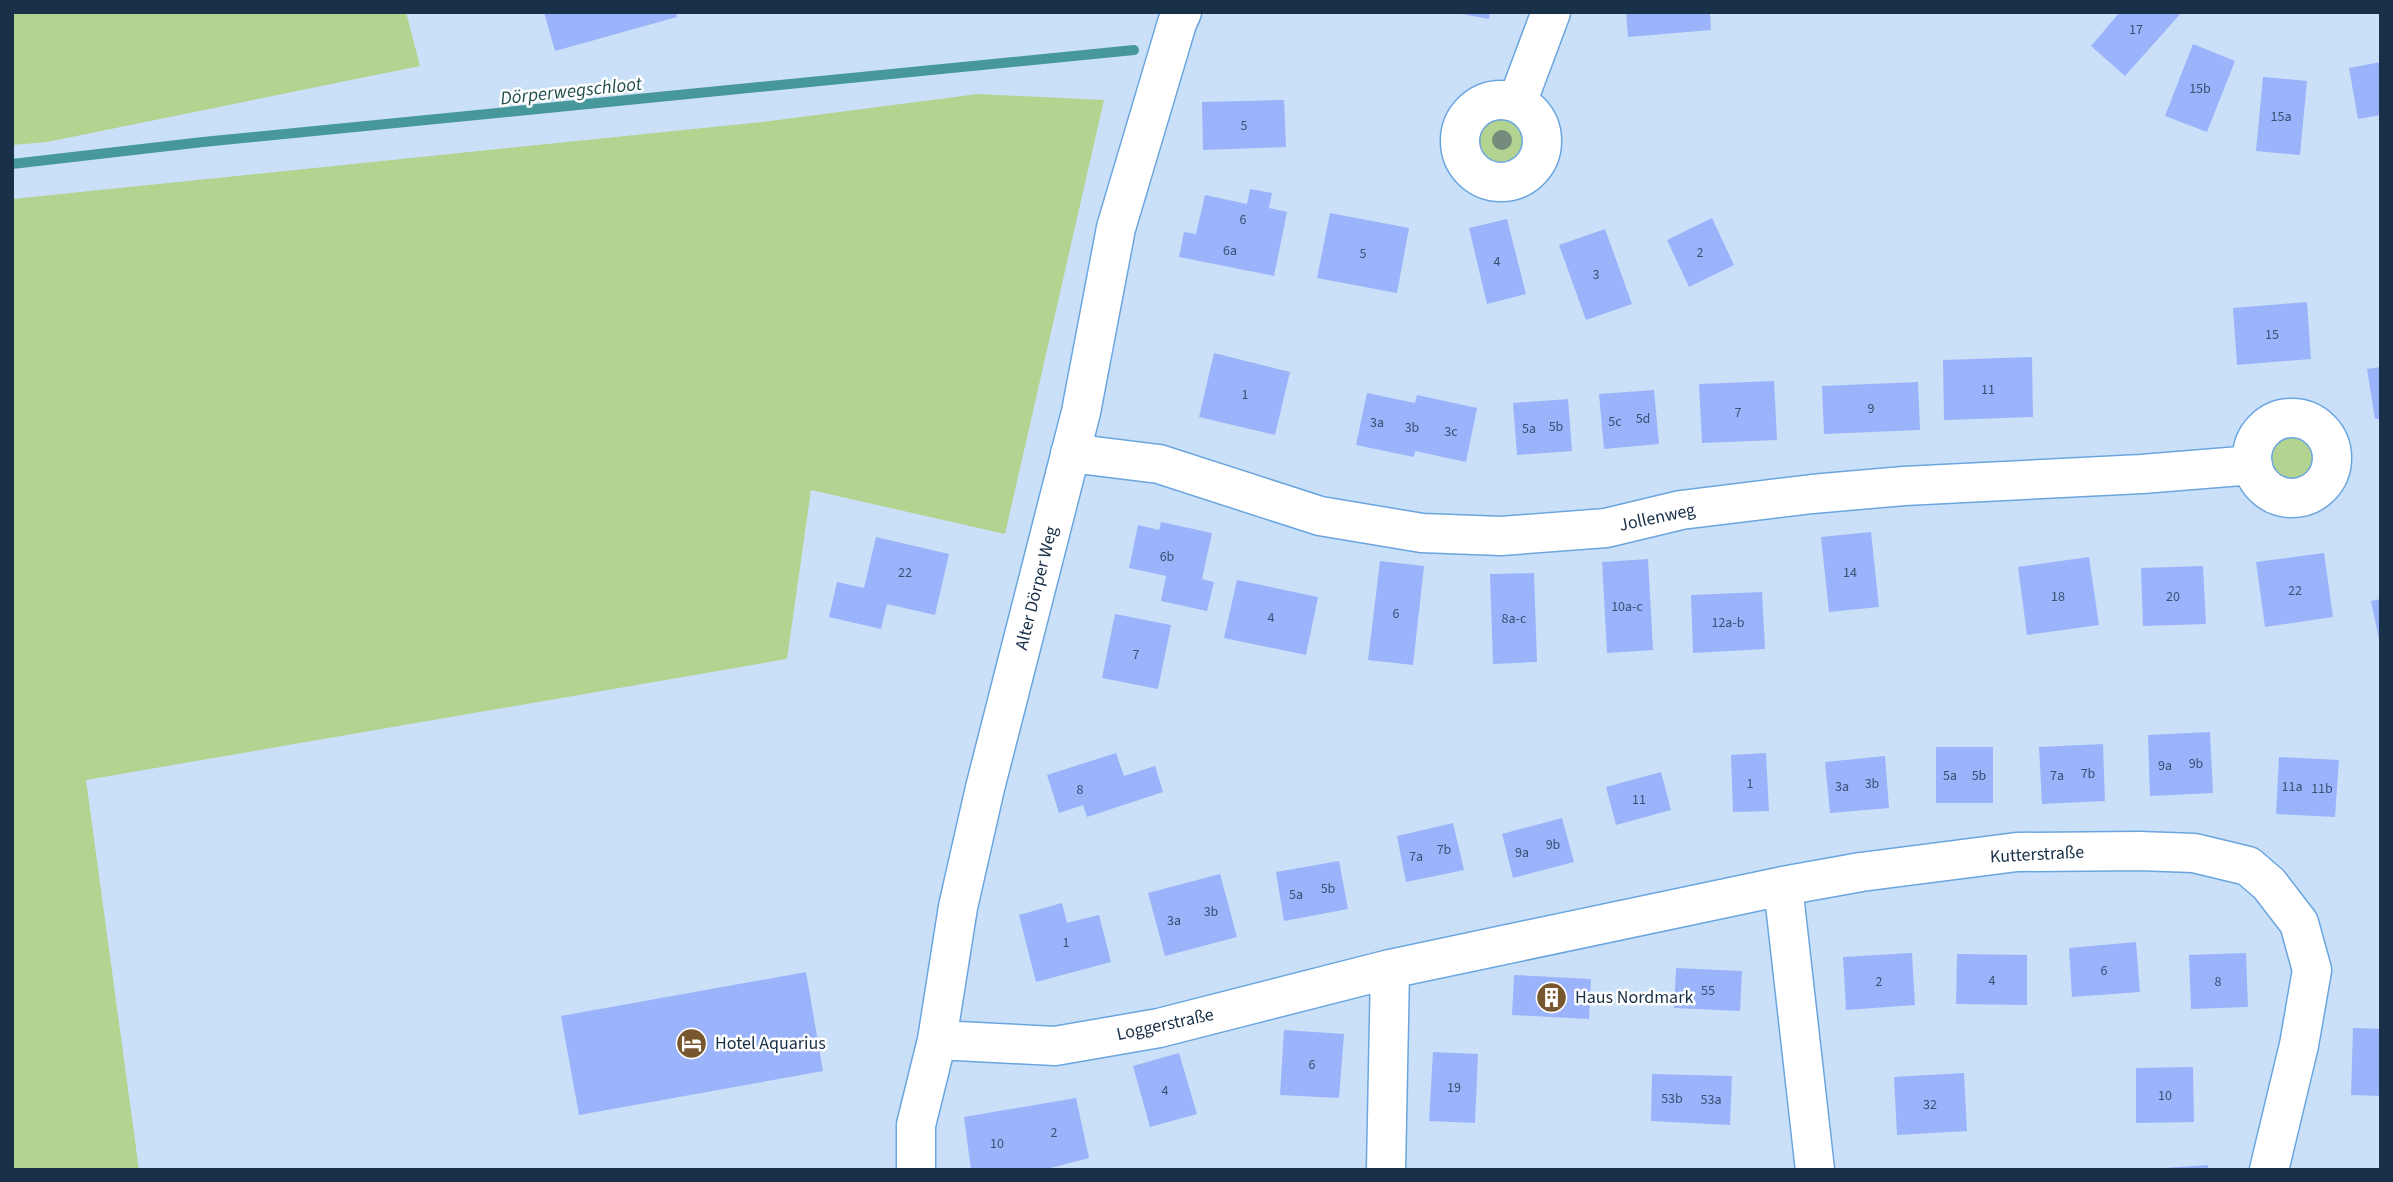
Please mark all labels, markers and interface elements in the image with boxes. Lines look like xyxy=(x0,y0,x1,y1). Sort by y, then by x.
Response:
house number: 17 xyxy=(2129,20,2143,40)
water label: Dörperwegschloot xyxy=(499,71,644,112)
house number: 15b xyxy=(2189,79,2211,99)
house number: 15a xyxy=(2271,107,2291,127)
house number: 5 xyxy=(1241,116,1248,136)
house number: 6 xyxy=(1240,210,1247,230)
house number: 6a xyxy=(1223,241,1237,261)
house number: 2 xyxy=(1697,243,1704,263)
house number: 5 xyxy=(1360,244,1367,264)
house number: 4 xyxy=(1494,252,1501,272)
house number: 3 xyxy=(1593,265,1600,285)
house number: 15 xyxy=(2265,325,2279,345)
house number: 11 xyxy=(1981,380,1995,400)
house number: 1 xyxy=(1242,385,1249,405)
house number: 9 xyxy=(1868,399,1875,419)
house number: 7 xyxy=(1735,403,1742,423)
house number: 5d xyxy=(1636,409,1650,429)
house number: 5c xyxy=(1608,412,1622,432)
house number: 3a xyxy=(1370,413,1384,433)
house number: 5b xyxy=(1549,417,1564,437)
house number: 3b xyxy=(1405,418,1420,438)
house number: 5a xyxy=(1522,419,1536,439)
house number: 3c xyxy=(1444,422,1458,442)
street label: Jollenweg xyxy=(1617,497,1697,538)
street label: Alter Dörper Weg xyxy=(1009,524,1064,653)
house number: 6b xyxy=(1160,547,1175,567)
house number: 22 xyxy=(898,563,912,583)
house number: 14 xyxy=(1843,563,1857,583)
house number: 22 xyxy=(2288,581,2302,601)
house number: 18 xyxy=(2051,587,2065,607)
house number: 20 xyxy=(2166,587,2180,607)
house number: 10a-c xyxy=(1611,597,1643,617)
house number: 6 xyxy=(1393,604,1400,624)
house number: 4 xyxy=(1268,608,1275,628)
house number: 8a-c xyxy=(1502,609,1527,629)
house number: 12a-b xyxy=(1711,613,1745,633)
house number: 7 xyxy=(1133,645,1140,665)
house number: 9b xyxy=(2189,754,2204,774)
house number: 9a xyxy=(2158,756,2172,776)
house number: 7b xyxy=(2081,764,2096,784)
house number: 5a xyxy=(1943,766,1957,786)
house number: 5b xyxy=(1972,766,1987,786)
house number: 7a xyxy=(2050,766,2064,786)
house number: 1 xyxy=(1747,774,1754,794)
house number: 3b xyxy=(1865,774,1880,794)
house number: 3a xyxy=(1835,777,1849,797)
house number: 11a xyxy=(2282,777,2302,797)
house number: 11b xyxy=(2311,779,2333,799)
house number: 8 xyxy=(1077,780,1084,800)
house number: 11 xyxy=(1632,790,1646,810)
house number: 9b xyxy=(1546,835,1561,855)
house number: 7b xyxy=(1437,840,1452,860)
street label: Kutterstraße xyxy=(1989,840,2085,869)
house number: 9a xyxy=(1515,843,1529,863)
house number: 7a xyxy=(1409,847,1423,867)
house number: 5b xyxy=(1321,879,1336,899)
house number: 5a xyxy=(1289,885,1303,905)
house number: 3b xyxy=(1204,902,1219,922)
house number: 3a xyxy=(1167,911,1181,931)
house number: 1 xyxy=(1063,933,1070,953)
house number: 6 xyxy=(2101,961,2108,981)
house number: 4 xyxy=(1989,971,1996,991)
house number: 2 xyxy=(1876,972,1883,992)
house number: 8 xyxy=(2215,972,2222,992)
building icon: Haus Nordmark xyxy=(1535,980,1569,1014)
house number: 55 xyxy=(1701,981,1715,1001)
place label: Haus Nordmark xyxy=(1575,985,1693,1010)
street label: Loggerstraße xyxy=(1114,1002,1216,1047)
hotel icon: Hotel Aquarius xyxy=(675,1026,709,1060)
place label: Hotel Aquarius xyxy=(715,1031,826,1056)
house number: 6 xyxy=(1309,1055,1316,1075)
house number: 19 xyxy=(1447,1078,1461,1098)
house number: 4 xyxy=(1162,1081,1169,1101)
house number: 10 xyxy=(2158,1086,2172,1106)
house number: 53b xyxy=(1661,1089,1683,1109)
house number: 53a xyxy=(1701,1090,1721,1110)
house number: 32 xyxy=(1923,1095,1937,1115)
house number: 2 xyxy=(1051,1123,1058,1143)
house number: 10 xyxy=(990,1134,1004,1154)

